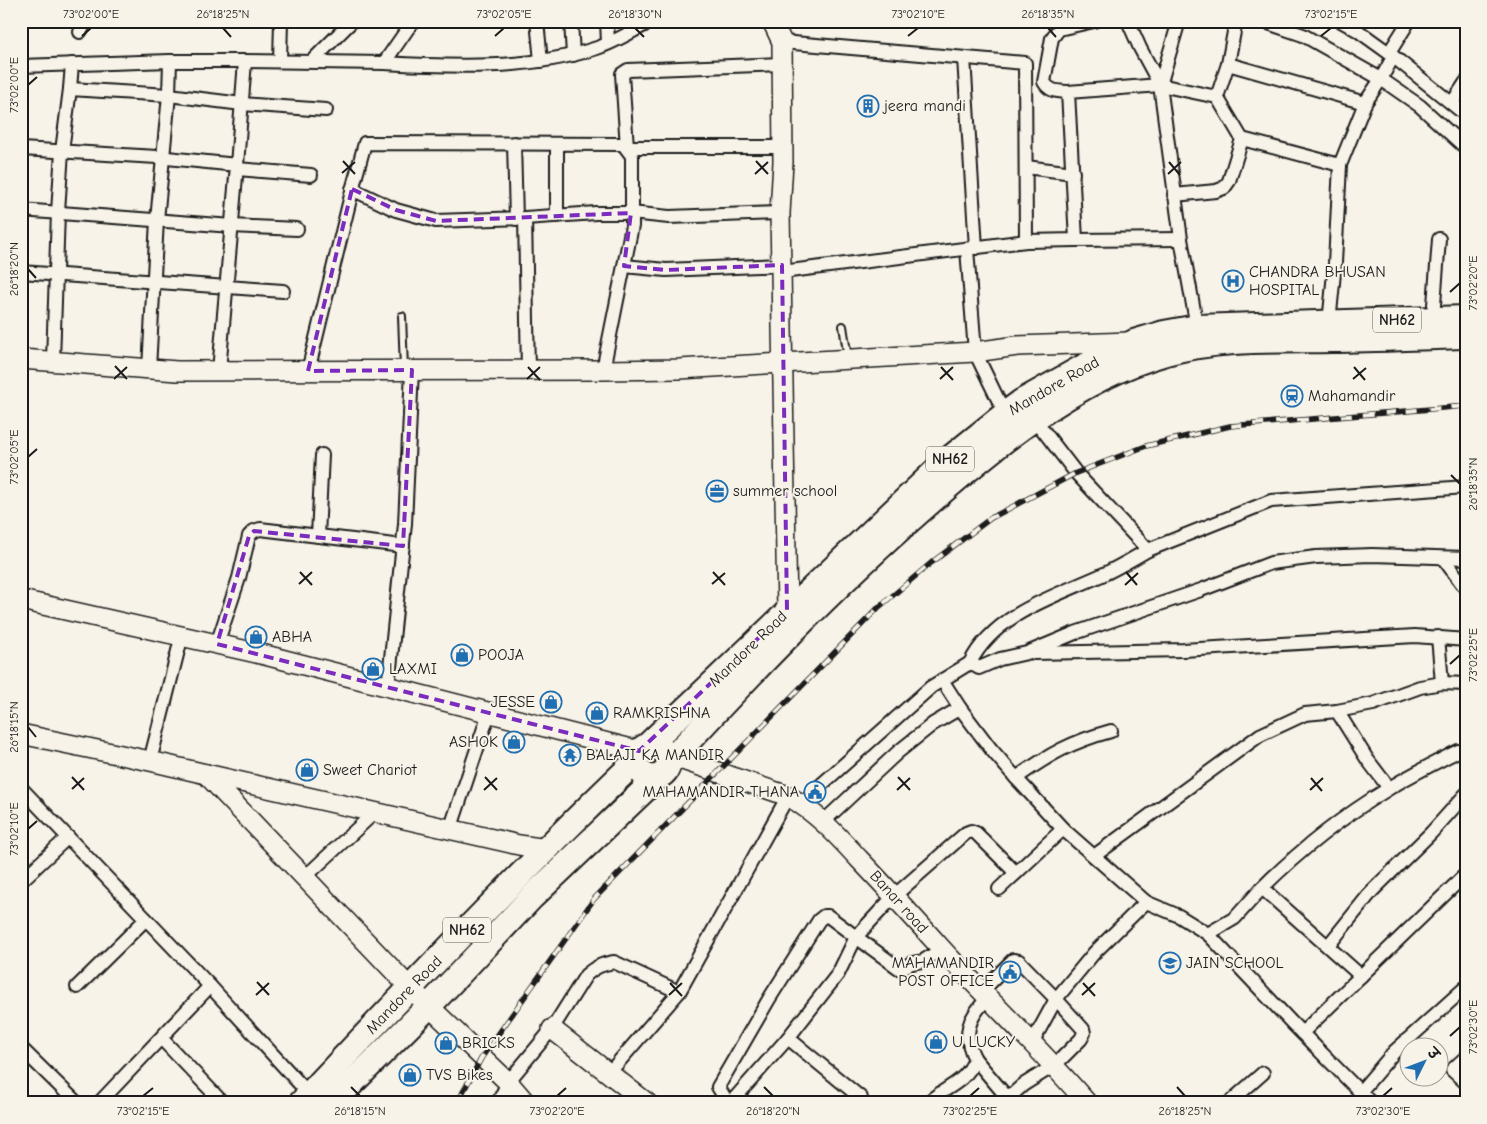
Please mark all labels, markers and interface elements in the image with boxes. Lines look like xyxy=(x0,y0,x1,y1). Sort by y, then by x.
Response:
text: 73°02'00"E xyxy=(63,7,119,21)
text: 26°18'25"N xyxy=(196,7,250,21)
text: 73°02'05"E xyxy=(477,7,532,21)
text: 26°18'30"N xyxy=(608,7,662,21)
text: 73°02'10"E xyxy=(891,7,945,21)
text: 26°18'35"N xyxy=(1022,7,1074,21)
text: 73°02'15"E xyxy=(1305,7,1357,21)
text: 73°02'00"E xyxy=(7,57,21,113)
building icon: jeera mandi xyxy=(856,94,880,118)
place label: jeera mandi xyxy=(882,97,966,115)
text: 26°18'20"N xyxy=(7,242,21,296)
text: 73°02'20"E xyxy=(1466,256,1480,310)
place label: CHANDRA BHUSAN HOSPITAL xyxy=(1249,263,1386,299)
hospital icon: CHANDRA BHUSAN HOSPITAL xyxy=(1221,269,1245,293)
road number: NH62 xyxy=(1373,308,1421,332)
street label: Mandore Road xyxy=(1006,353,1102,419)
station icon: Mahamandir xyxy=(1280,384,1304,408)
place label: Mahamandir xyxy=(1308,387,1396,405)
text: 73°02'05"E xyxy=(7,430,21,485)
road number: NH62 xyxy=(926,446,974,472)
text: 26°18'35"N xyxy=(1466,458,1480,510)
office icon: summer school xyxy=(705,479,729,503)
place label: summer school xyxy=(733,482,837,500)
street label: Mandore Road xyxy=(705,607,791,691)
shop icon: ABHA xyxy=(244,625,268,649)
place label: ABHA xyxy=(272,628,312,646)
text: 73°02'25"E xyxy=(1466,628,1480,682)
shop icon: POOJA xyxy=(450,643,474,667)
place label: POOJA xyxy=(478,646,524,664)
shop icon: LAXMI xyxy=(361,657,385,681)
place label: LAXMI xyxy=(389,660,437,678)
shop icon: JESSE xyxy=(539,690,563,714)
place label: JESSE xyxy=(491,693,535,711)
text: 26°18'15"N xyxy=(7,701,21,753)
shop icon: RAMKRISHNA xyxy=(585,701,609,725)
place label: RAMKRISHNA xyxy=(613,704,710,722)
shop icon: ASHOK xyxy=(502,730,526,754)
place label: ASHOK xyxy=(449,733,498,751)
temple icon: BALAJI KA MANDIR xyxy=(558,743,582,767)
place label: BALAJI KA MANDIR xyxy=(586,746,724,764)
shop icon: Sweet Chariot xyxy=(295,758,319,782)
place label: Sweet Chariot xyxy=(323,761,417,779)
public building icon: MAHAMANDIR THANA xyxy=(803,780,827,804)
place label: MAHAMANDIR THANA xyxy=(642,783,799,801)
text: 73°02'10"E xyxy=(7,802,21,856)
street label: Banar road xyxy=(866,867,932,937)
road number: NH62 xyxy=(443,918,491,942)
school or university icon: JAIN SCHOOL xyxy=(1158,951,1182,975)
street label: Mandore Road xyxy=(362,952,446,1038)
place label: MAHAMANDIR POST OFFICE xyxy=(892,954,994,990)
place label: JAIN SCHOOL xyxy=(1186,954,1284,972)
public building icon: MAHAMANDIR POST OFFICE xyxy=(998,960,1022,984)
text: 73°02'30"E xyxy=(1466,1000,1480,1054)
shop icon: U LUCKY xyxy=(924,1030,948,1054)
shop icon: BRICKS xyxy=(434,1031,458,1055)
place label: U LUCKY xyxy=(952,1033,1016,1051)
place label: BRICKS xyxy=(462,1034,515,1052)
north arrow xyxy=(1400,1036,1450,1086)
text: उ xyxy=(1423,1043,1444,1064)
shop icon: TVS Bikes xyxy=(398,1063,422,1087)
place label: TVS Bikes xyxy=(426,1066,493,1084)
text: 73°02'15"E xyxy=(117,1104,169,1118)
text: 26°18'15"N xyxy=(334,1104,386,1118)
text: 73°02'20"E xyxy=(530,1104,584,1118)
text: 26°18'20"N xyxy=(746,1104,800,1118)
text: 73°02'25"E xyxy=(943,1104,997,1118)
text: 26°18'25"N xyxy=(1158,1104,1212,1118)
text: 73°02'30"E xyxy=(1356,1104,1410,1118)

